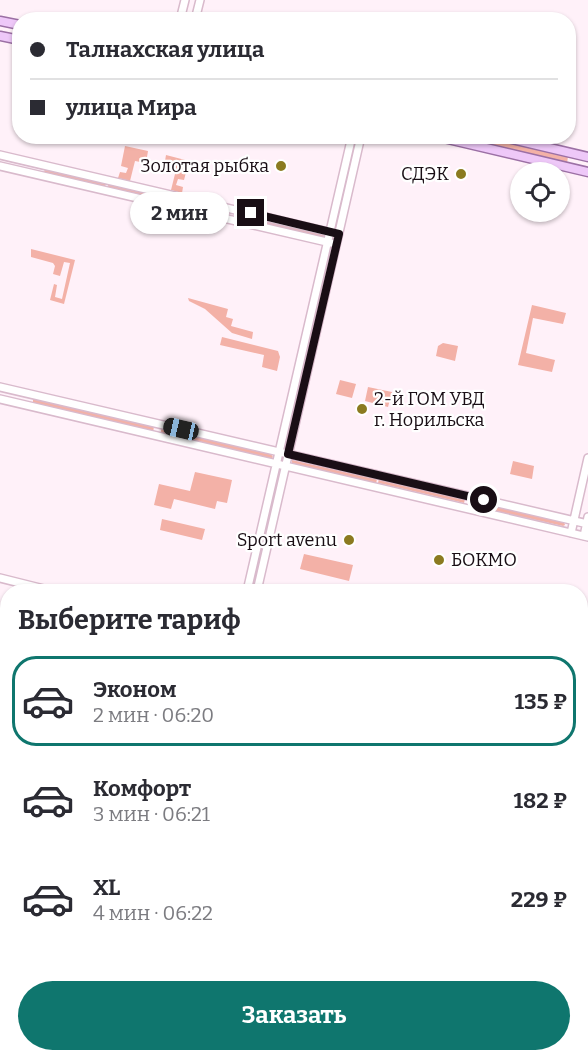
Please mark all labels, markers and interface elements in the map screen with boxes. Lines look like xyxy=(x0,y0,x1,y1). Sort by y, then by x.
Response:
text: Талнахская улица xyxy=(66,36,264,63)
text: улица Мира xyxy=(66,94,197,121)
place label: Золотая рыбка xyxy=(140,155,269,177)
marker: Золотая рыбка xyxy=(274,159,288,173)
map controls xyxy=(510,162,570,222)
button: locate xyxy=(510,162,570,222)
place label: СДЭК xyxy=(401,163,449,185)
marker: СДЭК xyxy=(454,167,468,181)
callout: 2 мин xyxy=(131,192,230,234)
route end xyxy=(237,199,264,226)
text: 2 мин xyxy=(151,201,208,225)
place label: 2-й ГОМ УВД г. Норильска xyxy=(374,388,485,431)
marker: 2-й ГОМ УВД г. Норильска xyxy=(355,402,369,416)
car xyxy=(161,416,201,442)
route start xyxy=(470,486,497,513)
place label: Sport avenu xyxy=(237,529,337,551)
marker: Sport avenu xyxy=(342,533,356,547)
place label: БОКМО xyxy=(451,549,517,571)
marker: БОКМО xyxy=(432,553,446,567)
text: Выберите тариф xyxy=(18,604,241,636)
icon: car xyxy=(21,674,75,728)
text: Эконом xyxy=(93,676,176,703)
text: 135 ₽ xyxy=(514,688,567,715)
text: 2 мин · 06:20 xyxy=(93,703,214,727)
icon: car xyxy=(21,773,75,827)
text: Комфорт xyxy=(93,775,191,802)
text: 182 ₽ xyxy=(513,787,567,814)
text: 3 мин · 06:21 xyxy=(93,802,210,826)
icon: car xyxy=(21,872,75,926)
text: XL xyxy=(93,874,120,901)
text: 229 ₽ xyxy=(511,886,567,913)
text: 4 мин · 06:22 xyxy=(93,901,213,925)
button: Заказать xyxy=(18,981,570,1050)

